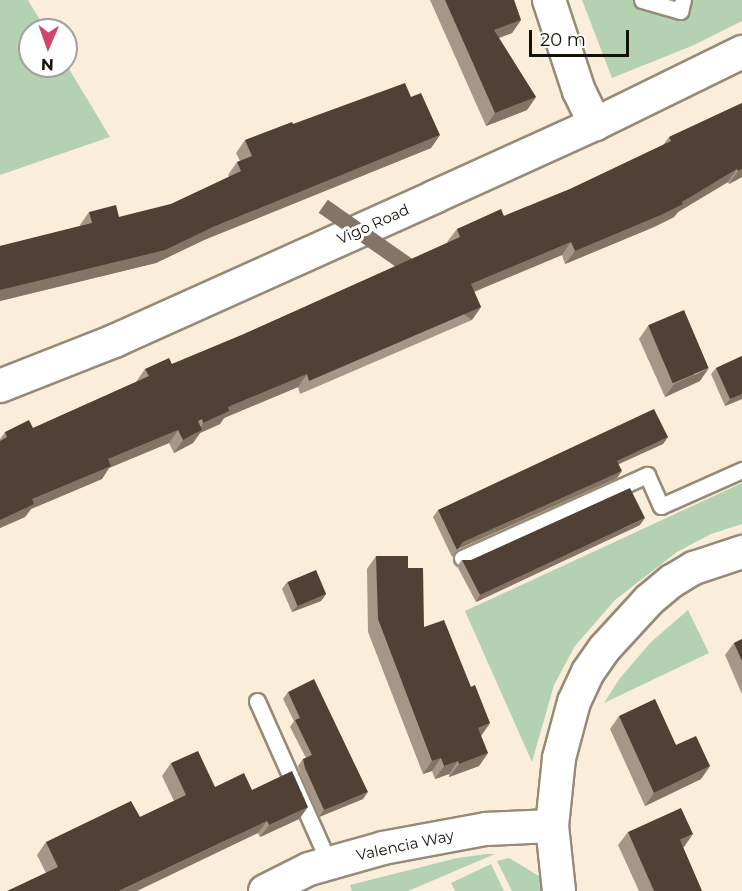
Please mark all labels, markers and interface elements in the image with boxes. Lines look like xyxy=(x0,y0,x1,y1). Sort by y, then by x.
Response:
north arrow xyxy=(18,18,78,78)
scale bar xyxy=(532,18,632,56)
text: 20 m xyxy=(540,29,586,51)
text: N xyxy=(41,55,54,74)
street label: Vigo Road xyxy=(334,200,412,248)
street label: Valencia Way xyxy=(355,826,455,864)

